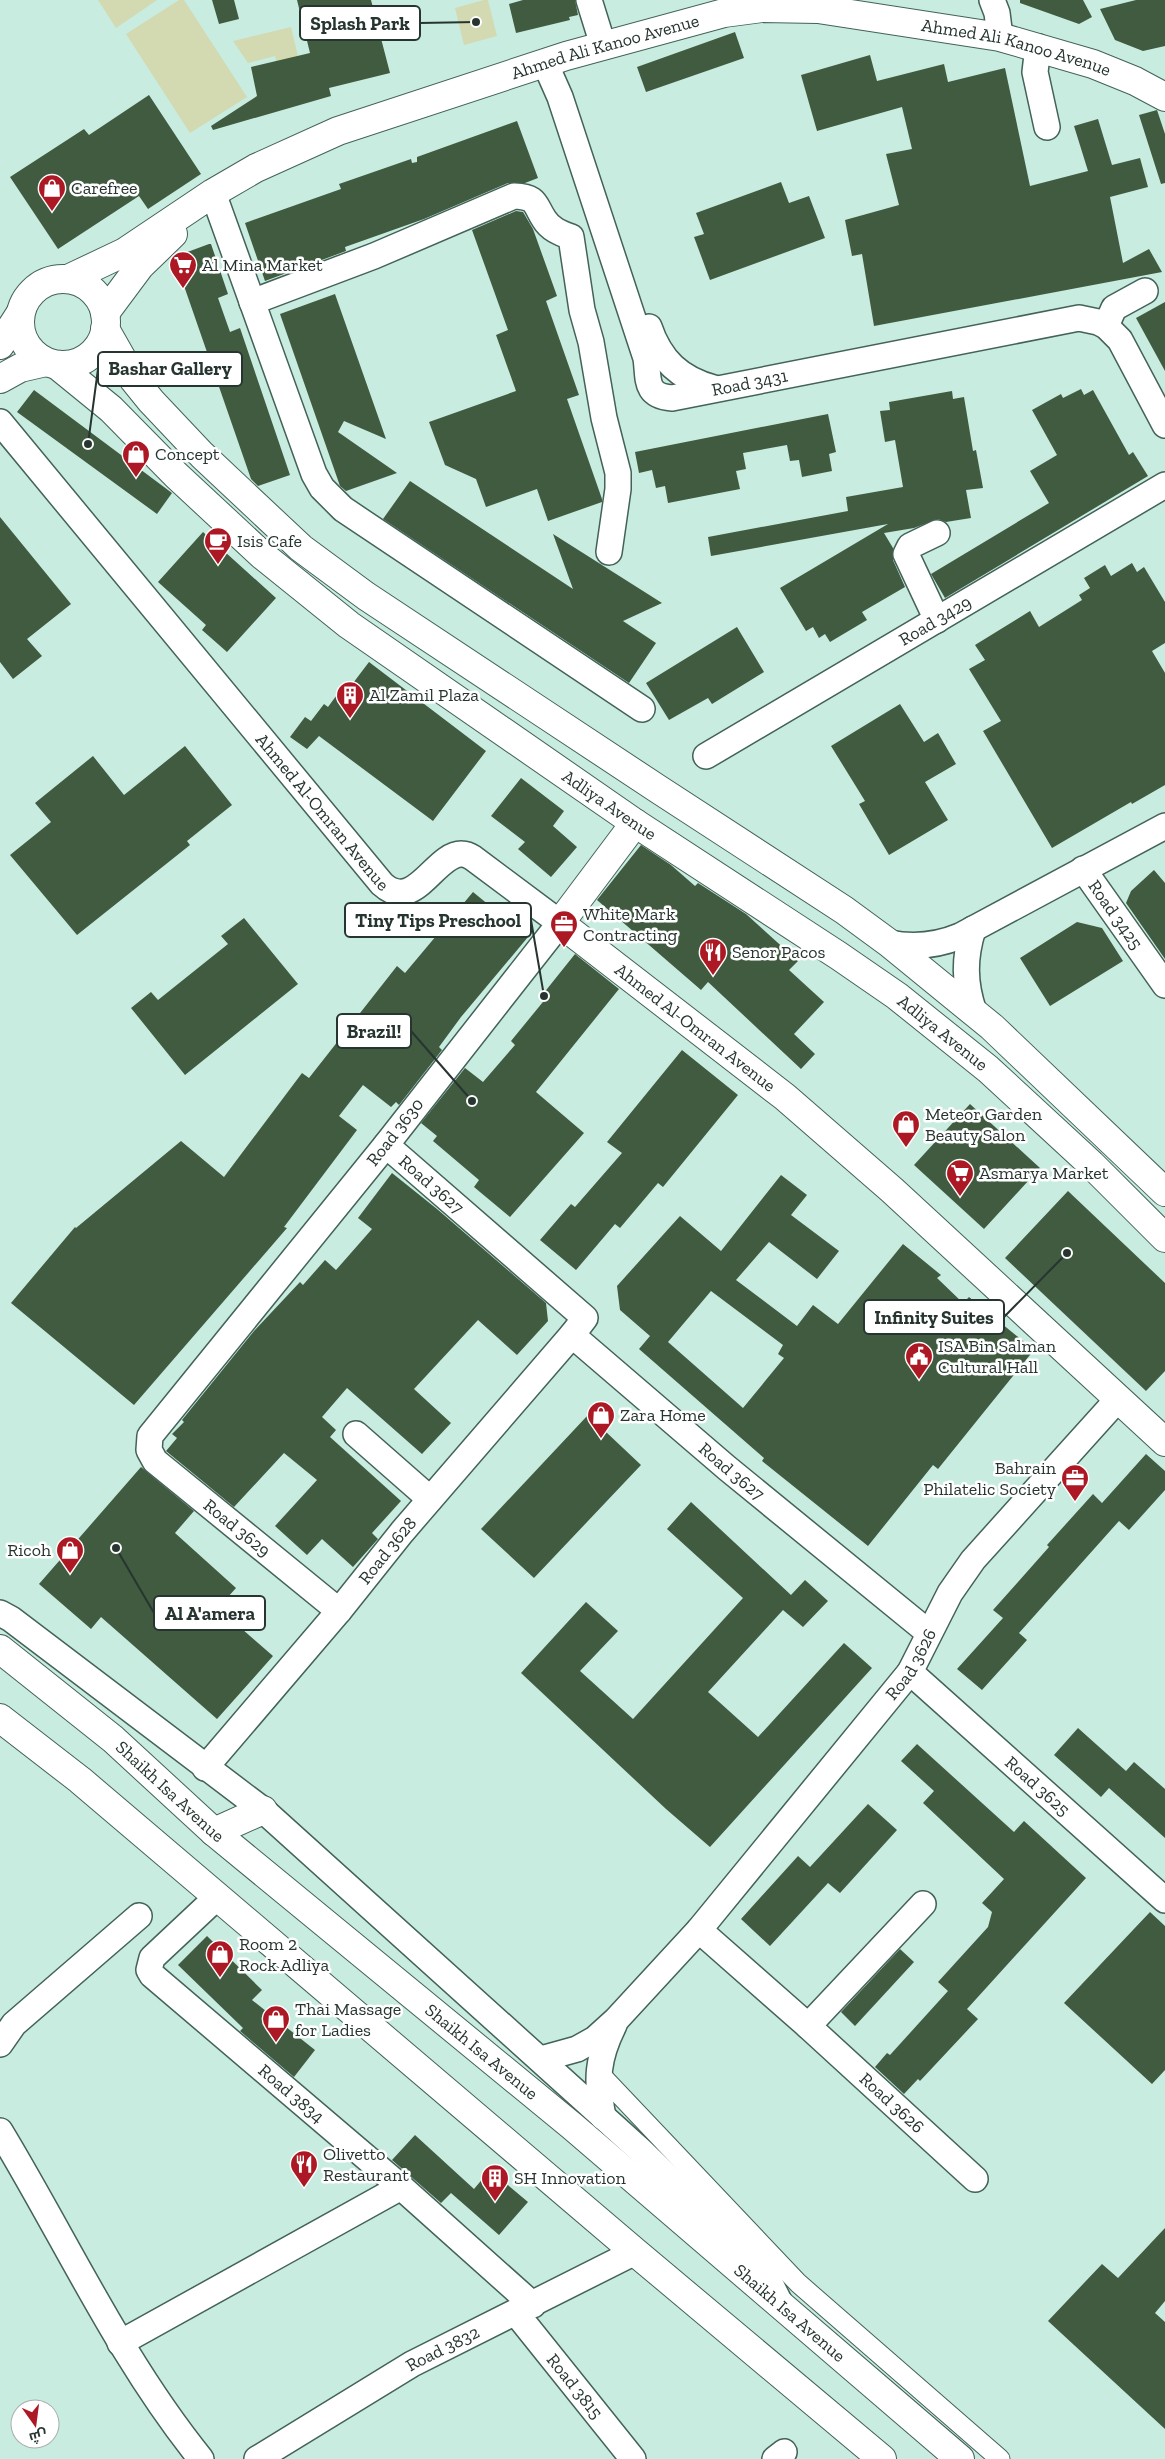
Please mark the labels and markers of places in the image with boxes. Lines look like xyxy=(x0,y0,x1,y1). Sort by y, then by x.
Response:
callout: Splash Park xyxy=(300,6,420,40)
shop icon: Carefree xyxy=(37,173,67,212)
place label: Carefree xyxy=(71,177,138,199)
supermarket icon: Al Mina Market xyxy=(168,250,198,289)
place label: Al Mina Market xyxy=(202,254,323,276)
callout: Bashar Gallery xyxy=(98,352,242,386)
shop icon: Concept xyxy=(121,439,151,478)
place label: Concept xyxy=(155,443,220,465)
cafe icon: Isis Cafe xyxy=(203,526,233,565)
place label: Isis Cafe xyxy=(237,530,302,552)
building icon: Al Zamil Plaza xyxy=(335,680,365,719)
place label: Al Zamil Plaza xyxy=(369,684,479,706)
callout: Tiny Tips Preschool xyxy=(345,903,531,937)
place label: White Mark Contracting xyxy=(583,903,677,946)
office icon: White Mark Contracting xyxy=(549,909,579,948)
restaurant icon: Senor Pacos xyxy=(698,937,728,976)
place label: Senor Pacos xyxy=(732,941,825,963)
callout: Brazil! xyxy=(337,1014,411,1048)
place label: Meteor Garden Beauty Salon xyxy=(925,1103,1043,1146)
shop icon: Meteor Garden Beauty Salon xyxy=(891,1109,921,1148)
supermarket icon: Asmarya Market xyxy=(945,1158,975,1197)
place label: Asmarya Market xyxy=(979,1162,1109,1184)
callout: Infinity Suites xyxy=(864,1300,1004,1334)
place label: ISA Bin Salman Cultural Hall xyxy=(938,1335,1057,1378)
public building icon: ISA Bin Salman Cultural Hall xyxy=(904,1341,934,1380)
shop icon: Zara Home xyxy=(586,1400,616,1439)
place label: Zara Home xyxy=(620,1404,706,1426)
place label: Bahrain Philatelic Society xyxy=(923,1457,1057,1500)
office icon: Bahrain Philatelic Society xyxy=(1060,1463,1090,1502)
shop icon: Ricoh xyxy=(55,1535,85,1574)
place label: Ricoh xyxy=(7,1539,51,1561)
callout: Al A'amera xyxy=(154,1596,265,1630)
place label: Room 2 Rock Adliya xyxy=(239,1933,329,1976)
shop icon: Room 2 Rock Adliya xyxy=(205,1939,235,1978)
place label: Thai Massage for Ladies xyxy=(295,1998,401,2041)
shop icon: Thai Massage for Ladies xyxy=(261,2004,291,2043)
place label: Olivetto Restaurant xyxy=(323,2143,409,2186)
restaurant icon: Olivetto Restaurant xyxy=(289,2149,319,2188)
building icon: SH Innovation xyxy=(480,2163,510,2202)
place label: SH Innovation xyxy=(514,2167,626,2189)

